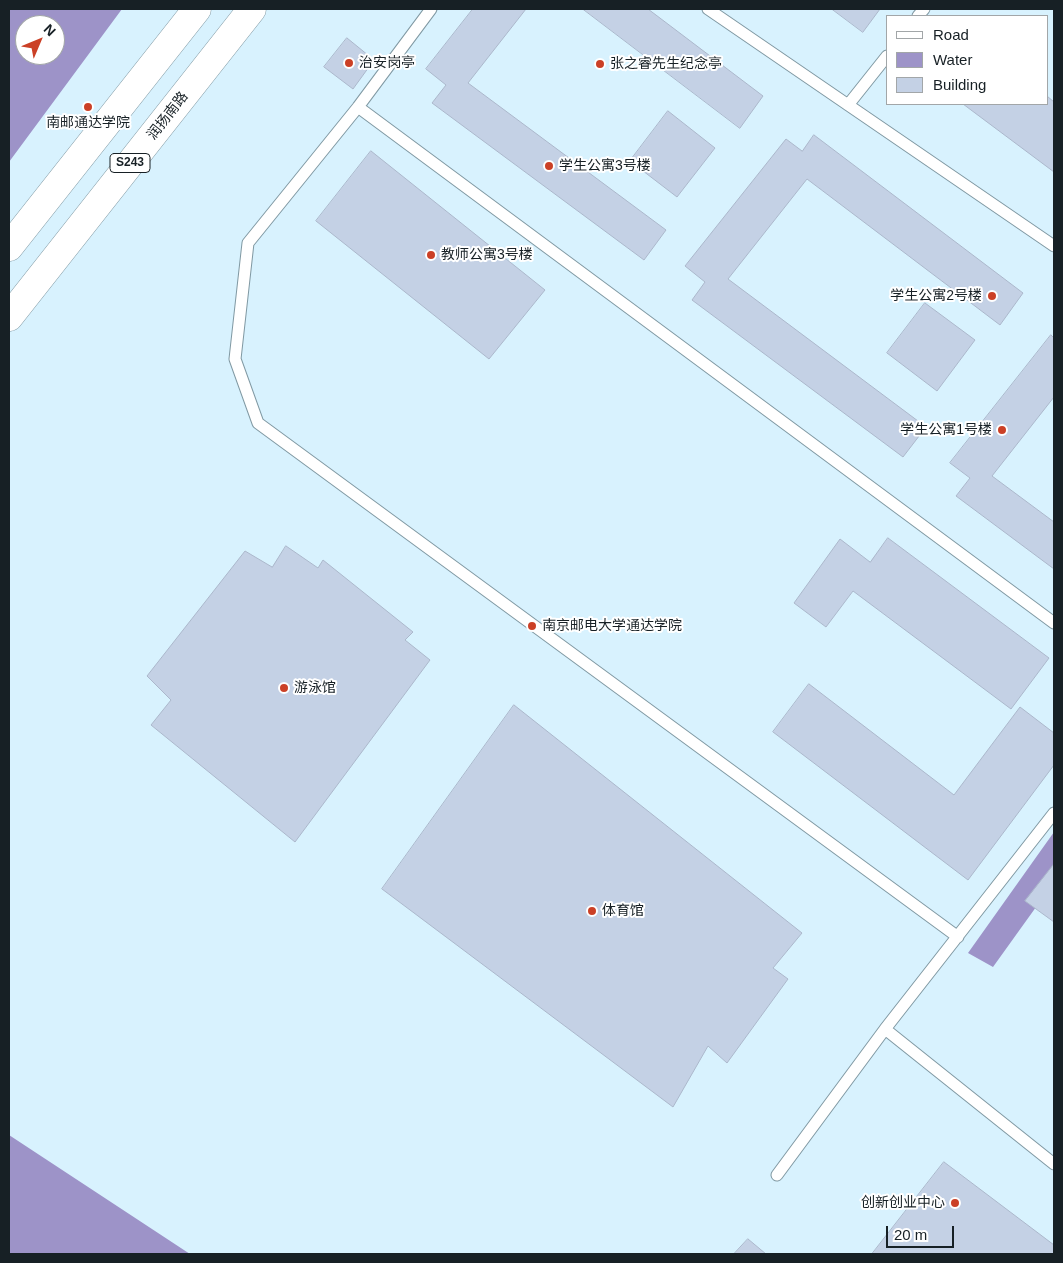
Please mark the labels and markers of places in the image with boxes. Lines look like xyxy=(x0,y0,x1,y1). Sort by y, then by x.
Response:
place label: 治安岗亭 xyxy=(359,55,415,71)
place label: 张之睿先生纪念亭 xyxy=(610,56,722,72)
marker: 治安岗亭 xyxy=(343,57,355,69)
marker: 张之睿先生纪念亭 xyxy=(594,58,606,70)
marker: 南邮通达学院 xyxy=(82,101,94,113)
place label: 南邮通达学院 xyxy=(46,115,130,131)
place label: 学生公寓3号楼 xyxy=(559,158,651,174)
marker: 学生公寓3号楼 xyxy=(543,160,555,172)
place label: 教师公寓3号楼 xyxy=(441,247,533,263)
marker: 教师公寓3号楼 xyxy=(425,249,437,261)
place label: 学生公寓2号楼 xyxy=(890,288,982,304)
marker: 学生公寓2号楼 xyxy=(986,290,998,302)
place label: 学生公寓1号楼 xyxy=(900,422,992,438)
marker: 学生公寓1号楼 xyxy=(996,424,1008,436)
place label: 南京邮电大学通达学院 xyxy=(542,618,682,634)
marker: 南京邮电大学通达学院 xyxy=(526,620,538,632)
place label: 游泳馆 xyxy=(294,680,336,696)
marker: 游泳馆 xyxy=(278,682,290,694)
place label: 体育馆 xyxy=(602,903,644,919)
marker: 体育馆 xyxy=(586,905,598,917)
place label: 创新创业中心 xyxy=(861,1195,945,1211)
marker: 创新创业中心 xyxy=(949,1197,961,1209)

